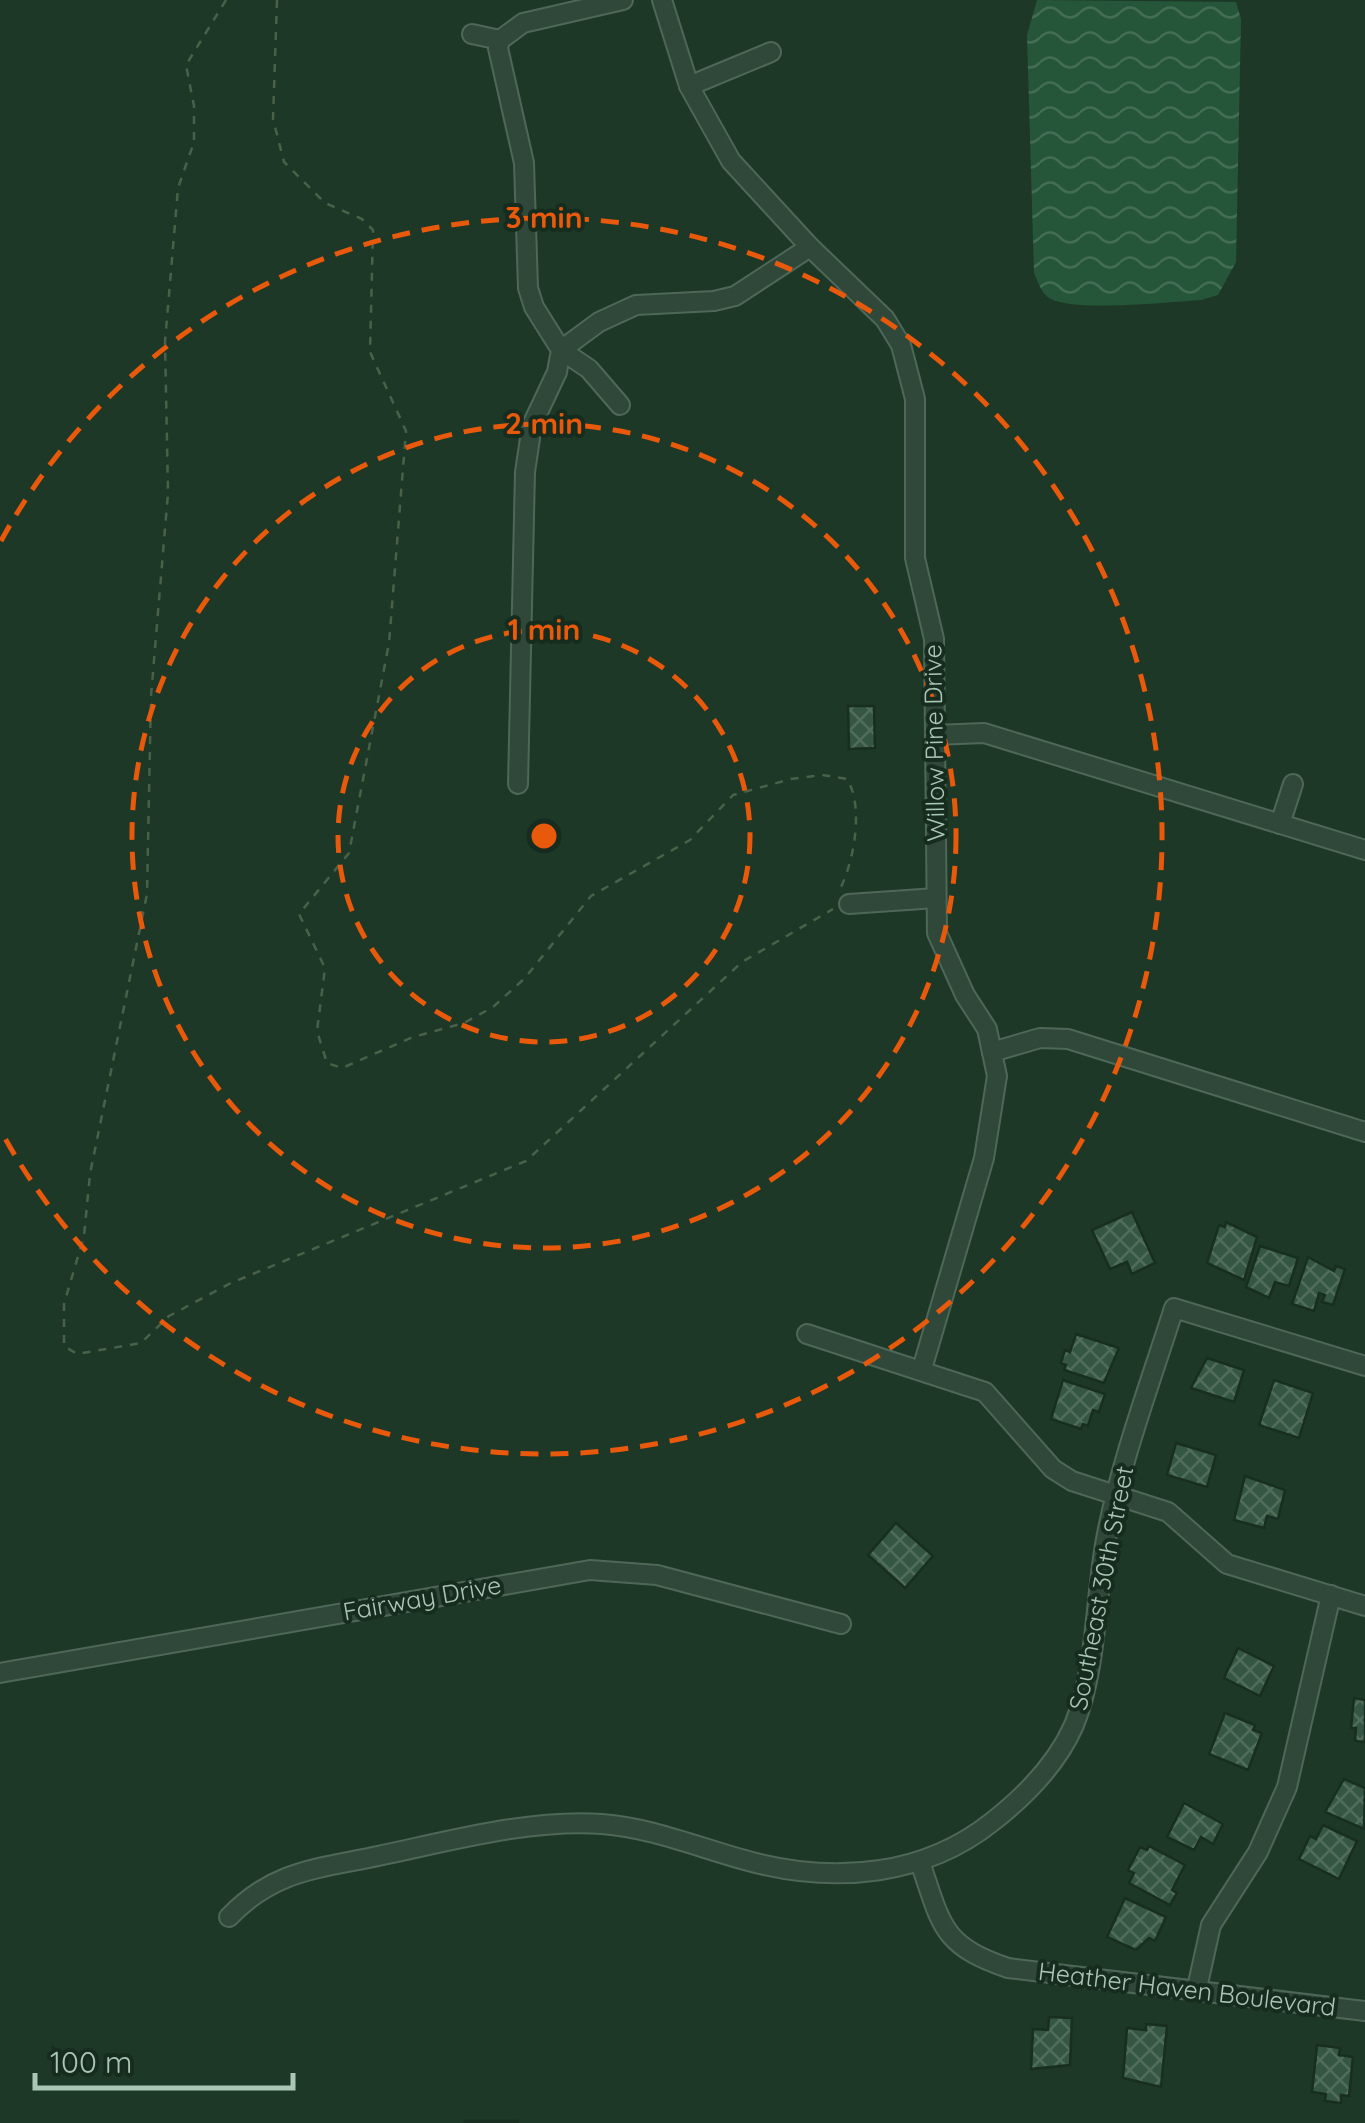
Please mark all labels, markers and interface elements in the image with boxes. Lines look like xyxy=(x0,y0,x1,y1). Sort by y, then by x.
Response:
text: 3 min xyxy=(505,198,583,236)
text: 2 min xyxy=(505,404,583,442)
text: 1 min xyxy=(508,610,580,648)
street label: Willow Pine Drive xyxy=(916,644,951,842)
centre of rings xyxy=(526,818,562,854)
street label: Southeast 30th Street xyxy=(1062,1463,1139,1713)
street label: Fairway Drive xyxy=(340,1568,504,1627)
street label: Heather Haven Boulevard xyxy=(1036,1955,1338,2022)
scale bar xyxy=(35,2028,292,2090)
text: 100 m xyxy=(50,2043,132,2081)

